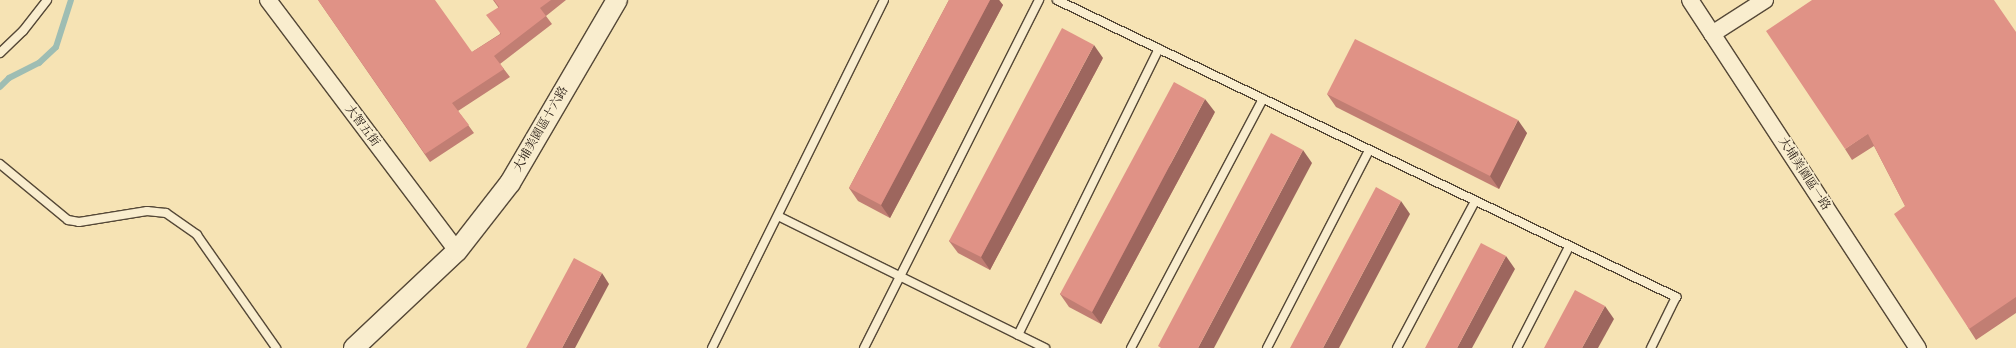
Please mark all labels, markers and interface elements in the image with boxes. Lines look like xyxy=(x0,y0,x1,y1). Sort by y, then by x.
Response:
street label: 大埔美園區十六路 xyxy=(511,84,571,174)
street label: 大智五街 xyxy=(342,102,382,150)
street label: 大埔美園區一路 xyxy=(1775,135,1833,213)

